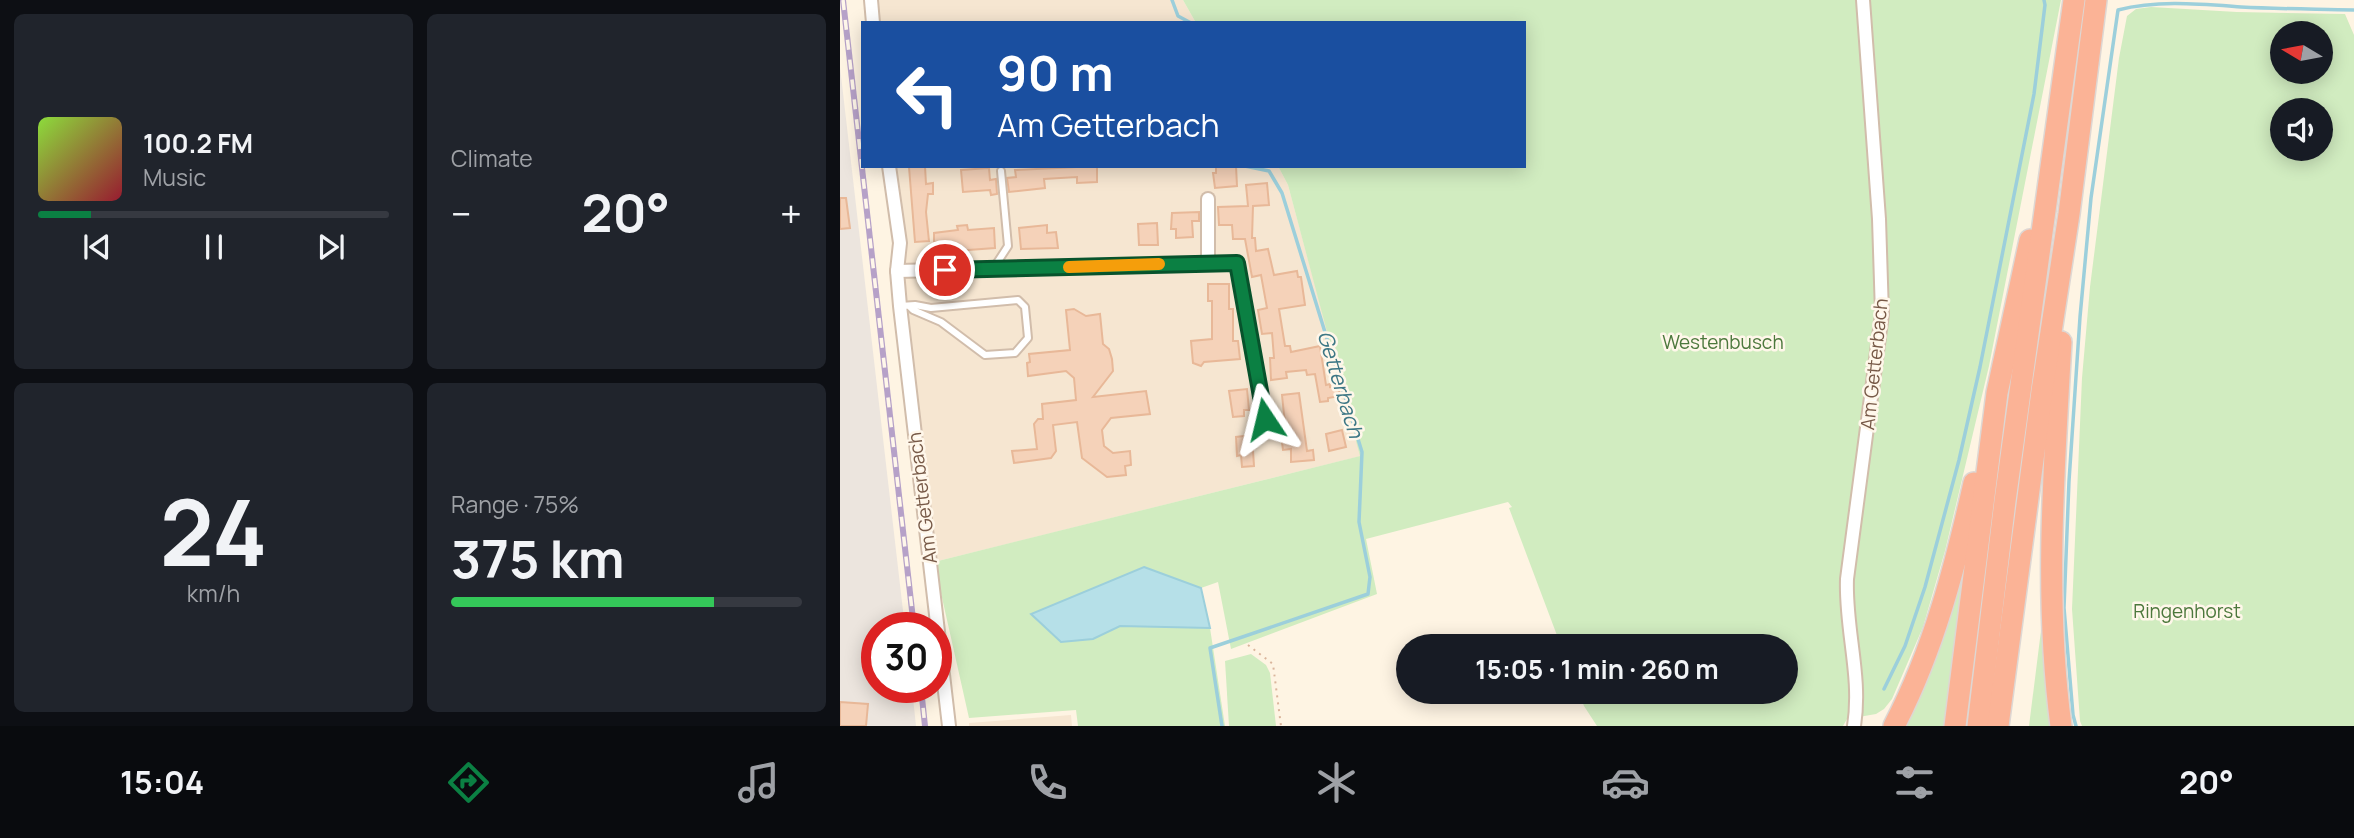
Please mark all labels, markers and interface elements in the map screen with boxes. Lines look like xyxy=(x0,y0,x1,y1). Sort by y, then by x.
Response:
north arrow xyxy=(2270,21,2333,84)
map controls xyxy=(2270,21,2333,161)
text: 90 m xyxy=(997,39,1114,106)
icon: left xyxy=(882,49,973,140)
button: sound xyxy=(2270,98,2333,161)
text: Am Getterbach xyxy=(997,103,1219,147)
text: 100.2 FM xyxy=(143,125,253,161)
text: Climate xyxy=(451,142,533,174)
text: Music xyxy=(143,161,206,193)
text: 20° xyxy=(582,177,670,248)
text: − xyxy=(451,187,472,239)
text: + xyxy=(780,187,802,239)
icon: previous xyxy=(78,228,116,266)
icon: pause xyxy=(195,228,233,266)
icon: next xyxy=(312,228,350,266)
pin xyxy=(915,240,975,300)
icon: arrive xyxy=(926,251,964,289)
street label: Am Getterbach xyxy=(1854,297,1894,431)
water label: Getterbach xyxy=(1311,327,1371,442)
park label: Westenbusch xyxy=(1662,329,1784,355)
position arrow xyxy=(1228,382,1302,456)
street label: Am Getterbach xyxy=(901,431,943,565)
text: 24 xyxy=(160,469,267,593)
text: Range · 75% xyxy=(451,488,579,520)
text: 375 km xyxy=(451,523,625,594)
text: km/h xyxy=(187,577,240,609)
park label: Ringenhorst xyxy=(2133,598,2241,624)
speed limit sign: 30 xyxy=(861,612,952,703)
text: 15:05 · 1 min · 260 m xyxy=(1475,651,1719,687)
icon: directions xyxy=(444,758,493,807)
icon: music xyxy=(734,758,783,807)
icon: phone xyxy=(1023,758,1072,807)
icon: climate xyxy=(1312,758,1361,807)
icon: car xyxy=(1601,758,1650,807)
icon: filters xyxy=(1890,758,1939,807)
text: 15:04 xyxy=(120,760,204,804)
text: 20° xyxy=(2179,760,2234,804)

